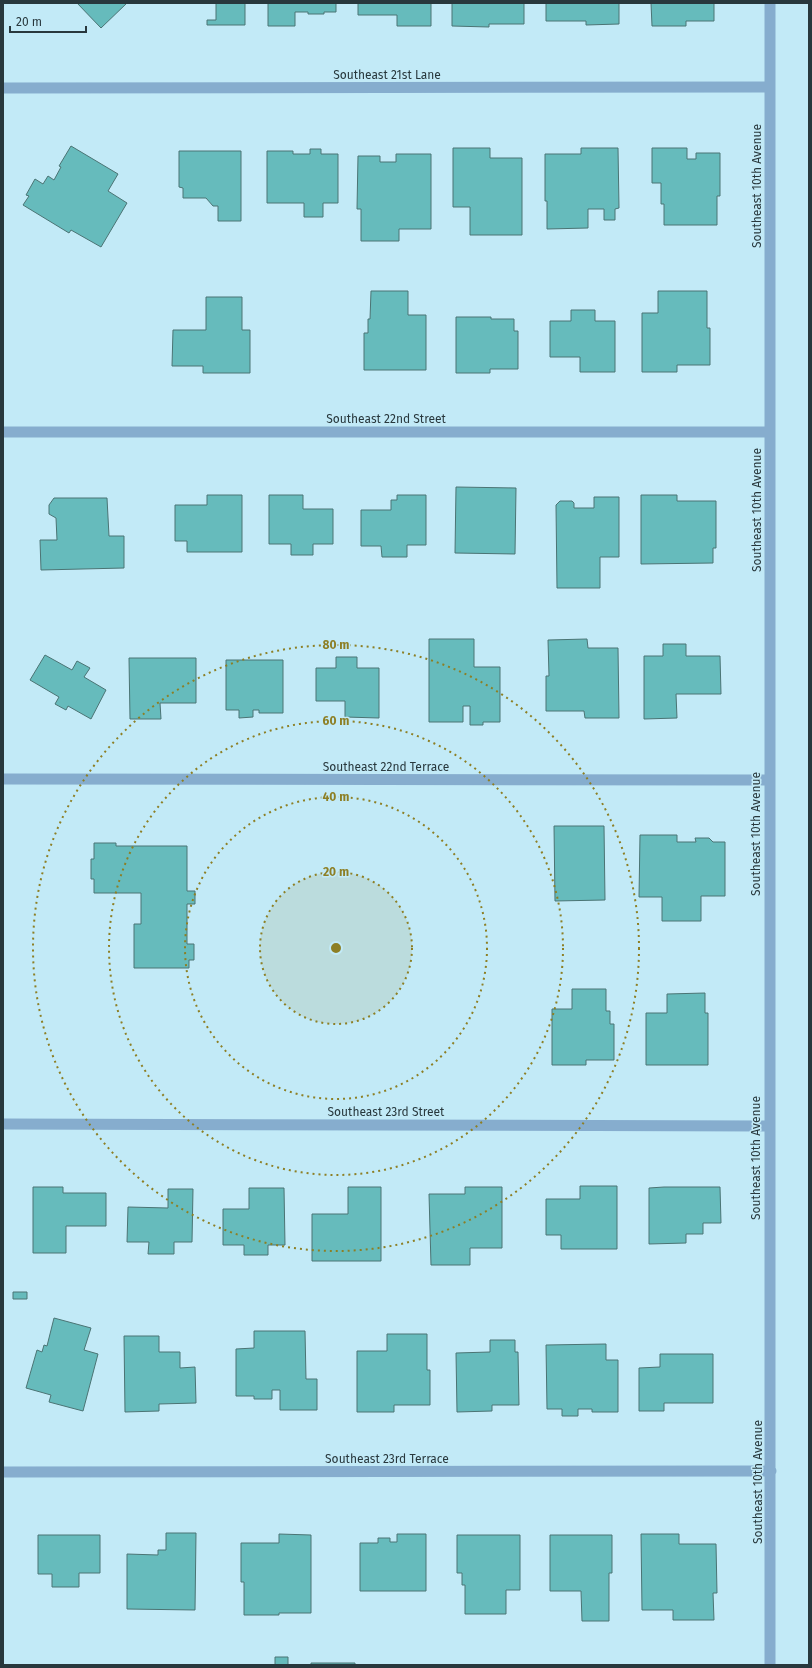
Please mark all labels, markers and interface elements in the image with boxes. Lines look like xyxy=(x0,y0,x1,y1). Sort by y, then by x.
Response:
scale bar xyxy=(10,8,86,34)
text: 20 m xyxy=(16,15,42,29)
street label: Southeast 21st Lane xyxy=(333,68,441,82)
street label: Southeast 10th Avenue xyxy=(750,124,764,248)
street label: Southeast 22nd Street xyxy=(326,412,446,426)
street label: Southeast 10th Avenue xyxy=(750,448,764,572)
text: 80 m xyxy=(323,638,349,652)
text: 60 m xyxy=(323,714,349,728)
street label: Southeast 22nd Terrace xyxy=(323,760,449,774)
street label: Southeast 10th Avenue xyxy=(749,772,763,896)
text: 40 m xyxy=(323,790,349,804)
text: 20 m xyxy=(323,865,349,879)
centre of rings xyxy=(329,941,343,955)
street label: Southeast 10th Avenue xyxy=(749,1096,763,1220)
street label: Southeast 23rd Street xyxy=(328,1105,445,1119)
street label: Southeast 10th Avenue xyxy=(751,1420,765,1544)
street label: Southeast 23rd Terrace xyxy=(325,1452,449,1466)

